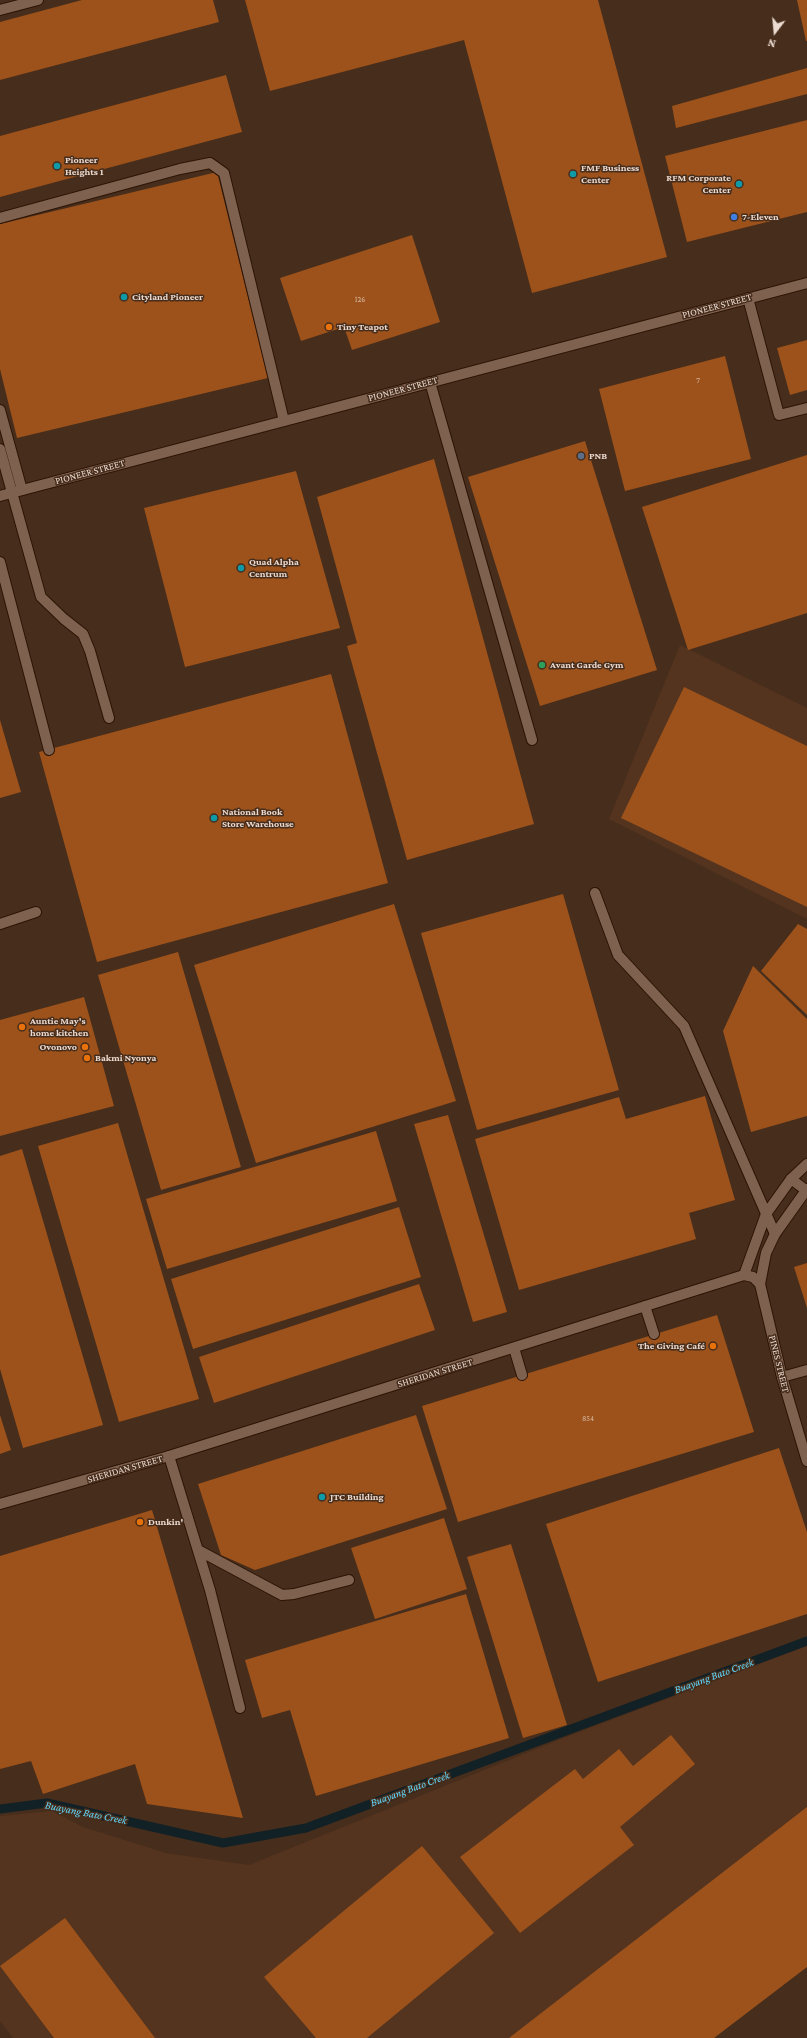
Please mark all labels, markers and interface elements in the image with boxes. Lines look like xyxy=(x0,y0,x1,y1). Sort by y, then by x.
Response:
north arrow xyxy=(755,12,795,52)
text: N xyxy=(766,37,777,50)
place label: Pioneer Heights 1 xyxy=(65,154,103,178)
marker: Pioneer Heights 1 xyxy=(52,161,62,171)
place label: FMF Business Center xyxy=(581,162,639,186)
marker: FMF Business Center xyxy=(568,169,578,179)
place label: RFM Corporate Center xyxy=(666,172,731,196)
marker: RFM Corporate Center xyxy=(734,179,744,189)
place label: 7-Eleven xyxy=(742,211,779,223)
marker: 7-Eleven xyxy=(729,212,739,222)
place label: Cityland Pioneer xyxy=(132,291,203,303)
street label: PIONEER STREET xyxy=(681,291,753,321)
marker: Cityland Pioneer xyxy=(119,292,129,302)
house number: 126 xyxy=(355,295,365,305)
place label: Tiny Teapot xyxy=(337,321,388,333)
marker: Tiny Teapot xyxy=(324,322,334,332)
street label: PIONEER STREET xyxy=(367,374,439,404)
house number: 7 xyxy=(696,376,700,386)
place label: PNB xyxy=(589,450,607,462)
marker: PNB xyxy=(576,451,586,461)
street label: PIONEER STREET xyxy=(54,457,126,487)
place label: Quad Alpha Centrum xyxy=(249,556,299,580)
marker: Quad Alpha Centrum xyxy=(236,563,246,573)
place label: Avant Garde Gym xyxy=(550,659,623,671)
marker: Avant Garde Gym xyxy=(537,660,547,670)
place label: National Book Store Warehouse xyxy=(222,806,294,830)
marker: National Book Store Warehouse xyxy=(209,813,219,823)
place label: Auntie May's home kitchen xyxy=(30,1015,88,1038)
marker: Auntie May's home kitchen xyxy=(17,1022,27,1032)
place label: Ovonovo xyxy=(39,1041,77,1053)
marker: Ovonovo xyxy=(80,1042,90,1052)
place label: Bakmi Nyonya xyxy=(95,1052,156,1064)
marker: Bakmi Nyonya xyxy=(82,1053,92,1063)
street label: PINES STREET xyxy=(766,1334,792,1394)
place label: The Giving Café xyxy=(638,1340,705,1352)
marker: The Giving Café xyxy=(708,1341,718,1351)
street label: SHERIDAN STREET xyxy=(396,1356,474,1390)
house number: 854 xyxy=(582,1414,594,1424)
street label: SHERIDAN STREET xyxy=(86,1452,164,1486)
place label: JTC Building xyxy=(330,1491,384,1503)
marker: JTC Building xyxy=(317,1492,327,1502)
place label: Dunkin' xyxy=(148,1516,183,1528)
marker: Dunkin' xyxy=(135,1517,145,1527)
water label: Buayang Bato Creek xyxy=(673,1656,755,1696)
water label: Buayang Bato Creek xyxy=(369,1769,451,1809)
water label: Buayang Bato Creek xyxy=(44,1799,128,1827)

